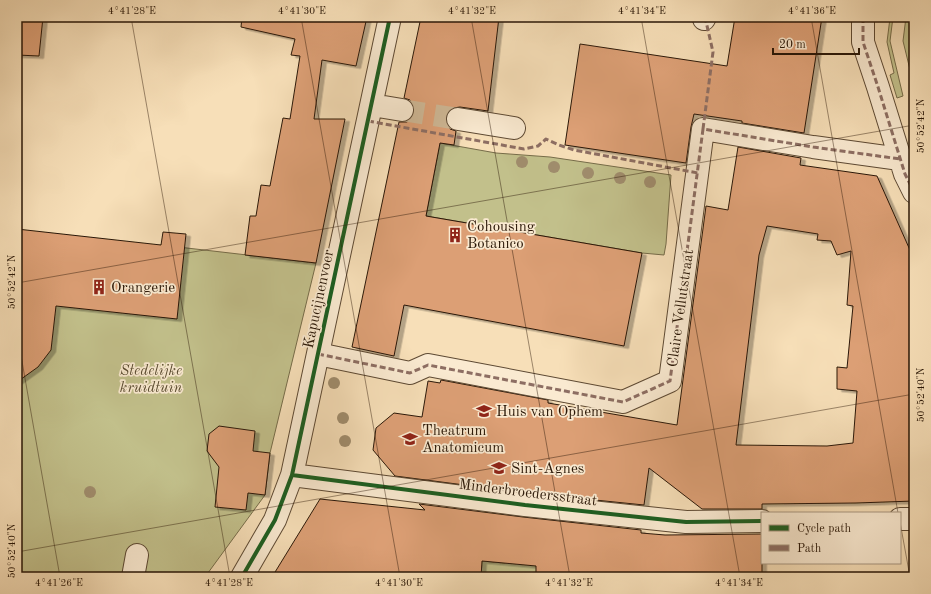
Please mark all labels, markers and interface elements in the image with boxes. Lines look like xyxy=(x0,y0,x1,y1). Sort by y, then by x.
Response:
text: 4°41'28"E xyxy=(108,6,156,16)
text: 4°41'30"E xyxy=(278,6,326,16)
text: 4°41'32"E xyxy=(448,6,496,16)
text: 4°41'34"E xyxy=(618,6,666,16)
text: 4°41'36"E xyxy=(788,6,836,16)
scale bar xyxy=(773,30,859,56)
text: 20 m xyxy=(779,39,806,51)
text: 50°52'42"N xyxy=(916,98,926,153)
place label: Cohousing Botanico xyxy=(467,220,535,252)
building icon: Cohousing Botanico xyxy=(446,226,464,244)
street label: Kapucijnenvoer xyxy=(302,248,337,350)
street label: Claire Vellutstraat xyxy=(666,248,697,368)
text: 50°52'42"N xyxy=(7,254,17,309)
building icon: Orangerie xyxy=(90,278,108,296)
place label: Orangerie xyxy=(111,281,175,296)
park label: Stedelijke kruidtuin xyxy=(120,364,183,396)
text: 50°52'40"N xyxy=(916,367,926,422)
school or university icon: Huis van Ophem xyxy=(475,402,493,420)
place label: Huis van Ophem xyxy=(496,405,603,420)
place label: Theatrum Anatomicum xyxy=(422,424,504,456)
school or university icon: Theatrum Anatomicum xyxy=(401,430,419,448)
school or university icon: Sint-Agnes xyxy=(490,459,508,477)
place label: Sint-Agnes xyxy=(511,462,584,477)
street label: Minderbroedersstraat xyxy=(458,478,598,509)
legend xyxy=(761,512,901,564)
text: 50°52'40"N xyxy=(7,523,17,578)
text: Cycle path xyxy=(797,523,852,535)
text: Path xyxy=(797,543,822,555)
text: 4°41'26"E xyxy=(35,578,83,588)
text: 4°41'28"E xyxy=(205,578,253,588)
text: 4°41'30"E xyxy=(375,578,423,588)
text: 4°41'32"E xyxy=(545,578,593,588)
text: 4°41'34"E xyxy=(715,578,763,588)

